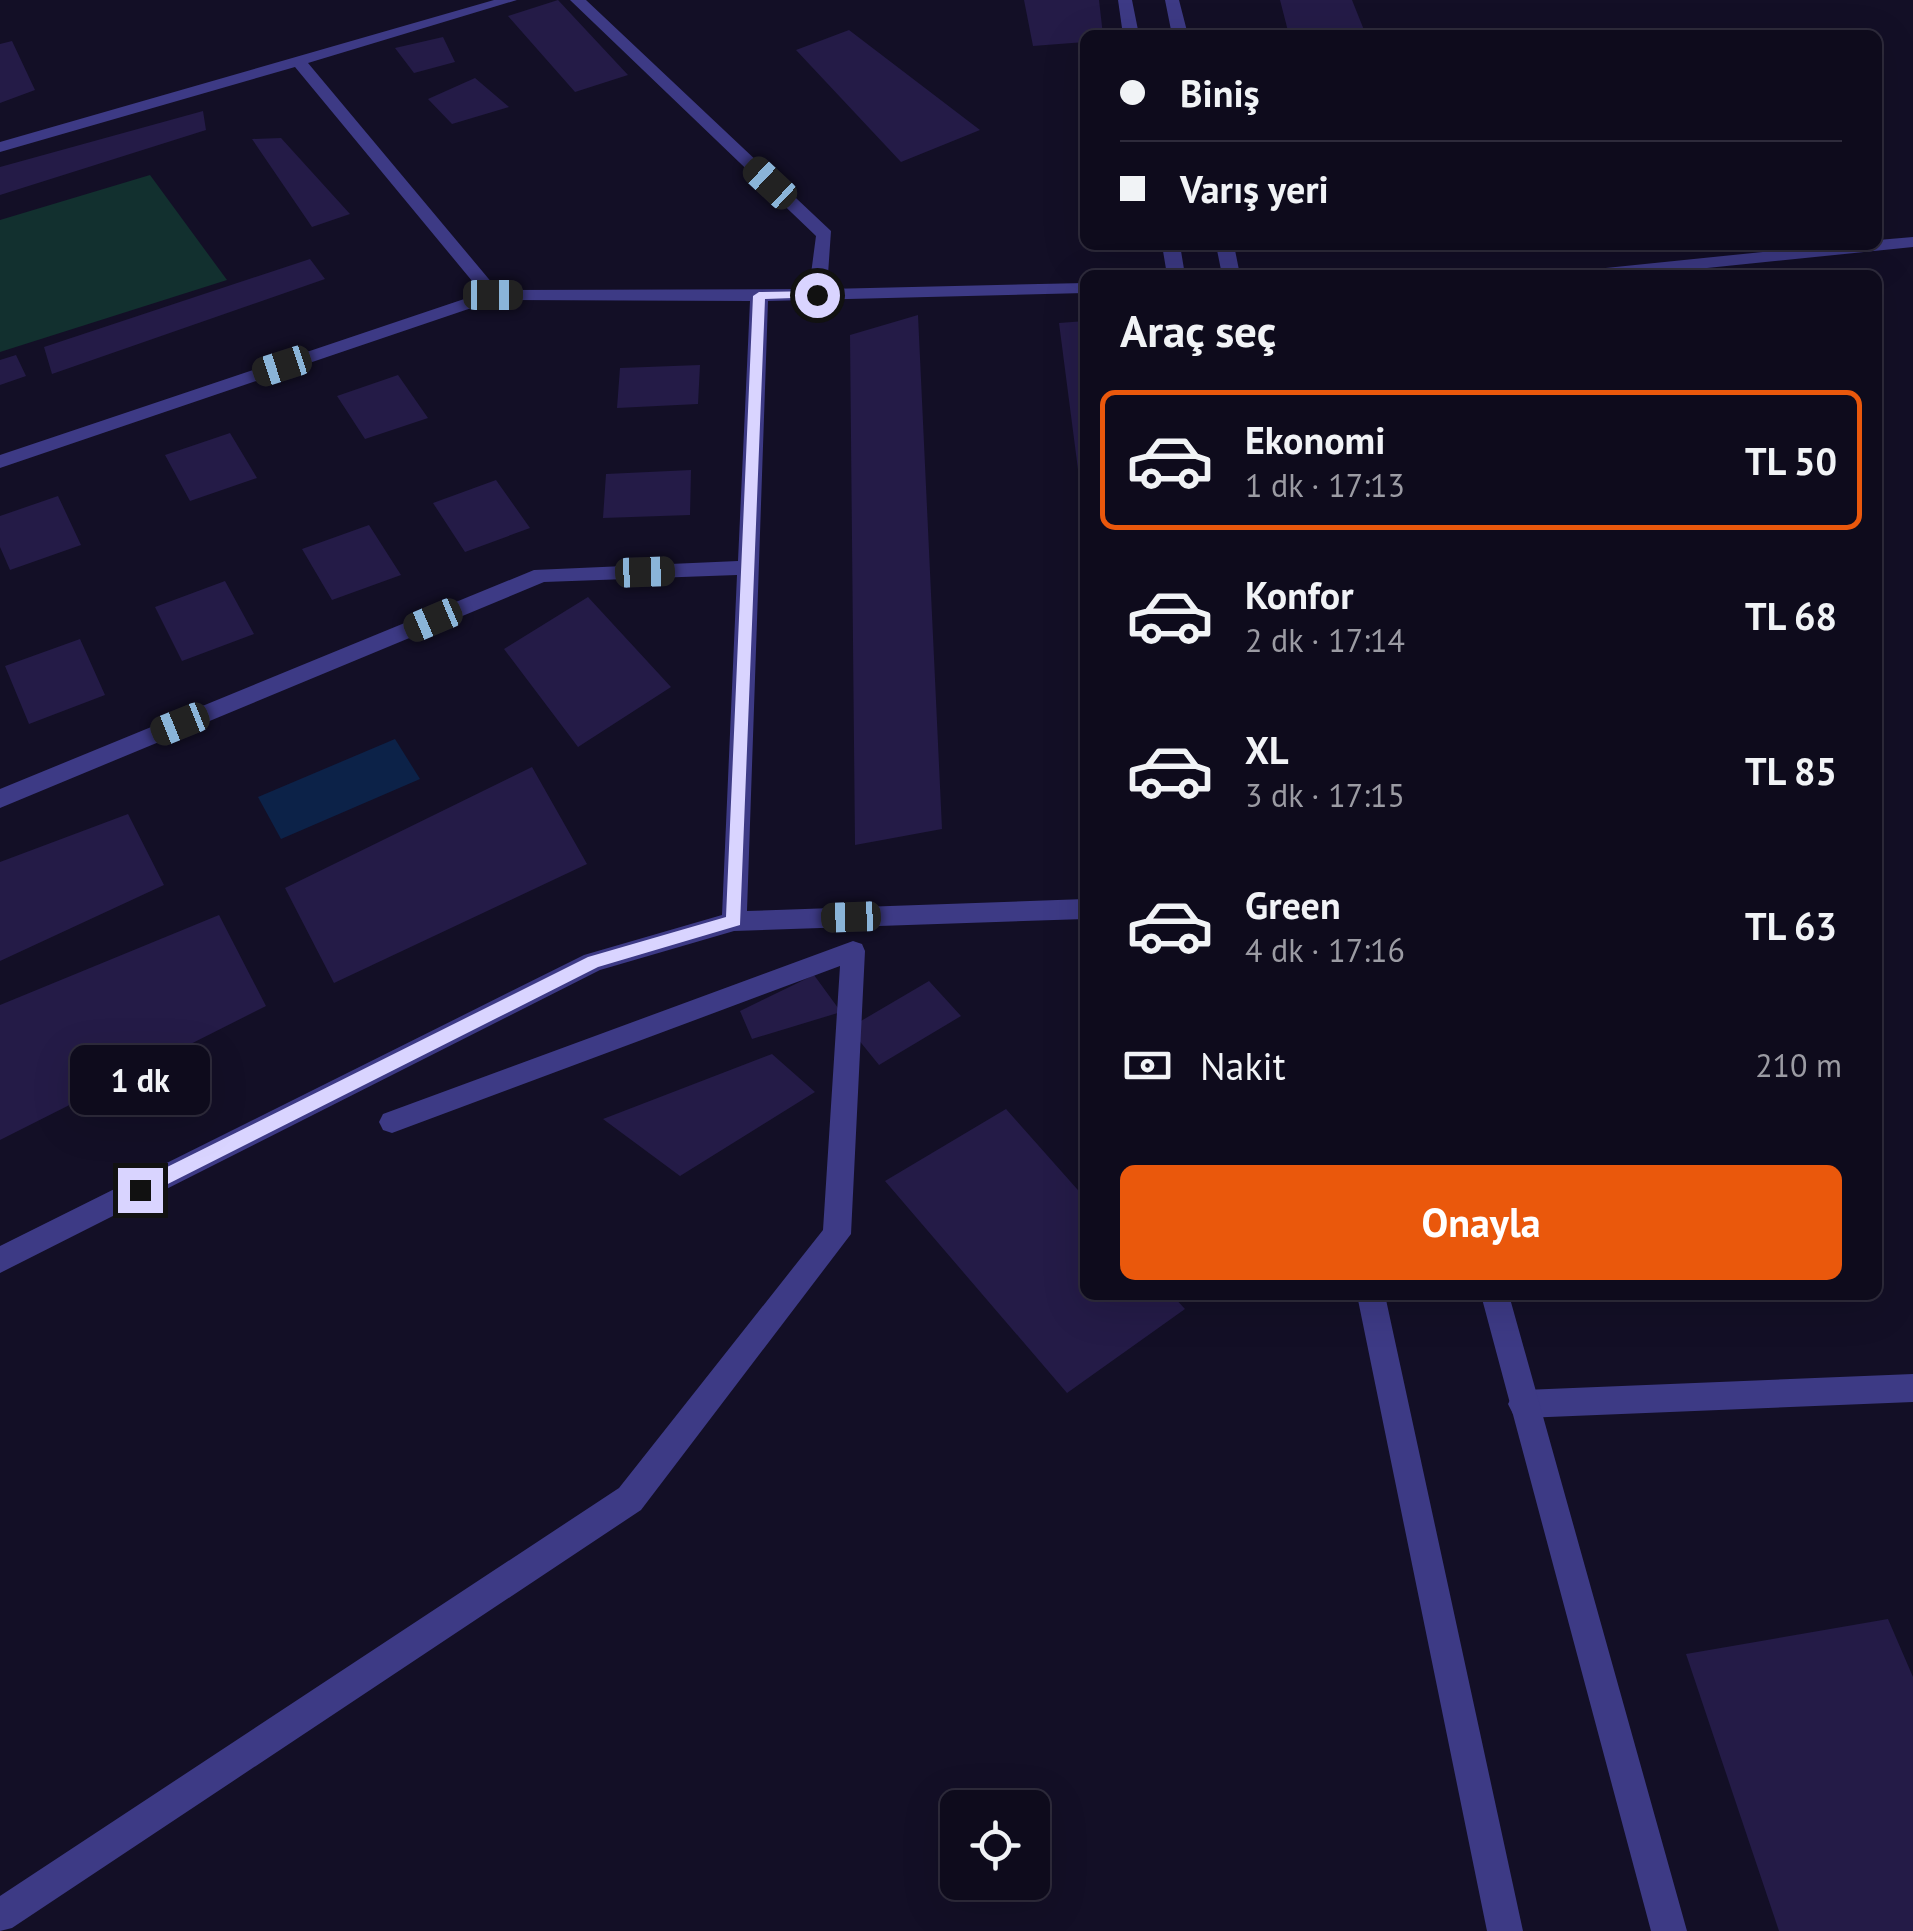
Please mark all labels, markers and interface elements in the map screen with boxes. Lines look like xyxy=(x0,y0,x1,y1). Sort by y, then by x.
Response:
text: Biniş xyxy=(1180,68,1260,117)
car xyxy=(738,152,802,214)
text: Varış yeri xyxy=(1180,164,1329,213)
route start xyxy=(795,273,840,318)
car xyxy=(463,280,523,310)
text: Araç seç xyxy=(1120,301,1276,359)
car xyxy=(249,342,315,390)
icon: car xyxy=(1125,415,1215,505)
text: Ekonomi xyxy=(1245,415,1385,464)
text: TL 50 xyxy=(1745,436,1837,485)
text: 1 dk · 17:13 xyxy=(1245,464,1405,506)
car xyxy=(614,556,676,588)
icon: car xyxy=(1125,570,1215,660)
text: Konfor xyxy=(1245,570,1354,619)
text: TL 68 xyxy=(1745,591,1837,640)
car xyxy=(400,594,466,646)
text: 2 dk · 17:14 xyxy=(1245,619,1405,661)
car xyxy=(147,699,213,749)
icon: car xyxy=(1125,725,1215,815)
text: XL xyxy=(1245,725,1289,774)
text: TL 85 xyxy=(1745,746,1837,795)
text: 3 dk · 17:15 xyxy=(1245,774,1405,816)
icon: car xyxy=(1125,880,1215,970)
text: Green xyxy=(1245,880,1341,929)
car xyxy=(820,901,882,933)
text: TL 63 xyxy=(1745,901,1837,950)
text: 4 dk · 17:16 xyxy=(1245,929,1405,971)
icon: cash xyxy=(1120,1038,1175,1093)
text: Nakit xyxy=(1200,1041,1286,1090)
text: 210 m xyxy=(1755,1044,1842,1086)
callout: 1 dk xyxy=(70,1045,210,1115)
text: 1 dk xyxy=(110,1059,170,1101)
button: Onayla xyxy=(1120,1165,1842,1280)
route end xyxy=(118,1168,163,1213)
map controls xyxy=(940,1790,1050,1900)
button: locate xyxy=(940,1790,1050,1900)

